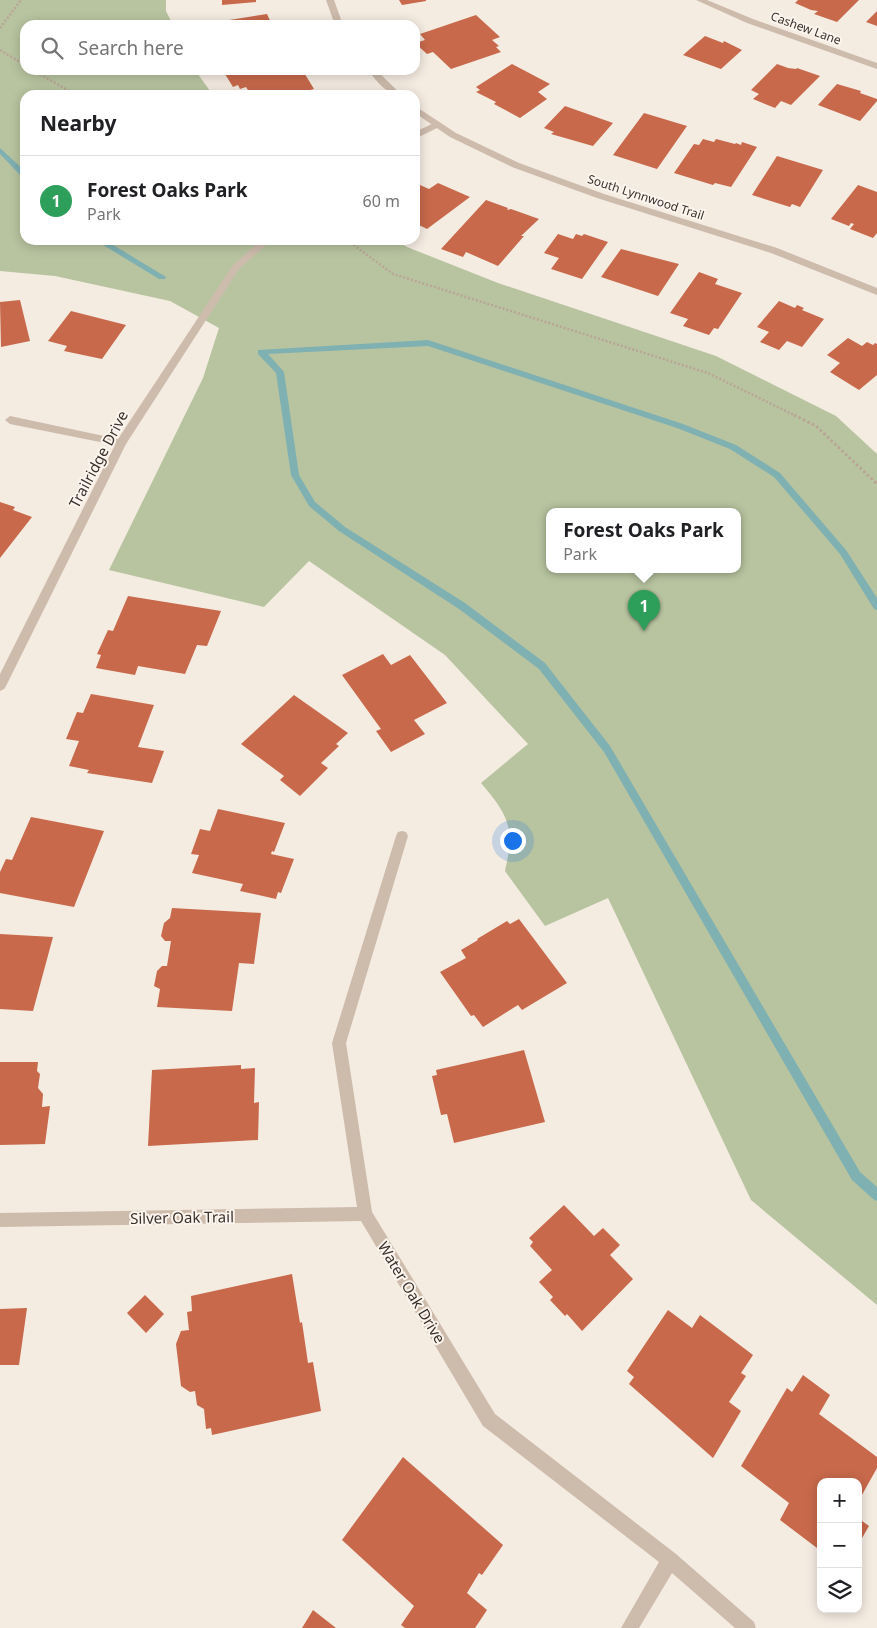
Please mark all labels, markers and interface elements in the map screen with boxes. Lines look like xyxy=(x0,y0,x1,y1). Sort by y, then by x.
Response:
street label: Cashew Lane xyxy=(768,7,844,49)
search box xyxy=(20,20,420,75)
icon: search xyxy=(38,34,66,62)
text: Search here xyxy=(78,35,184,61)
text: Nearby xyxy=(40,109,116,137)
street label: South Lynnwood Trail xyxy=(586,170,706,224)
text: Forest Oaks Park xyxy=(87,177,248,203)
text: 1 xyxy=(51,190,61,212)
text: 60 m xyxy=(363,190,400,212)
text: Park xyxy=(87,203,121,225)
street label: Trailridge Drive xyxy=(64,407,132,511)
popup xyxy=(546,508,741,573)
text: Forest Oaks Park xyxy=(563,517,724,543)
text: Park xyxy=(563,543,597,565)
pin: 1 xyxy=(628,590,660,631)
your location xyxy=(500,828,526,854)
street label: Silver Oak Trail xyxy=(130,1206,234,1228)
street label: Water Oak Drive xyxy=(374,1237,450,1347)
map controls xyxy=(817,1478,862,1613)
button: + xyxy=(817,1478,862,1523)
button: − xyxy=(817,1523,862,1568)
button: layers xyxy=(817,1568,862,1613)

